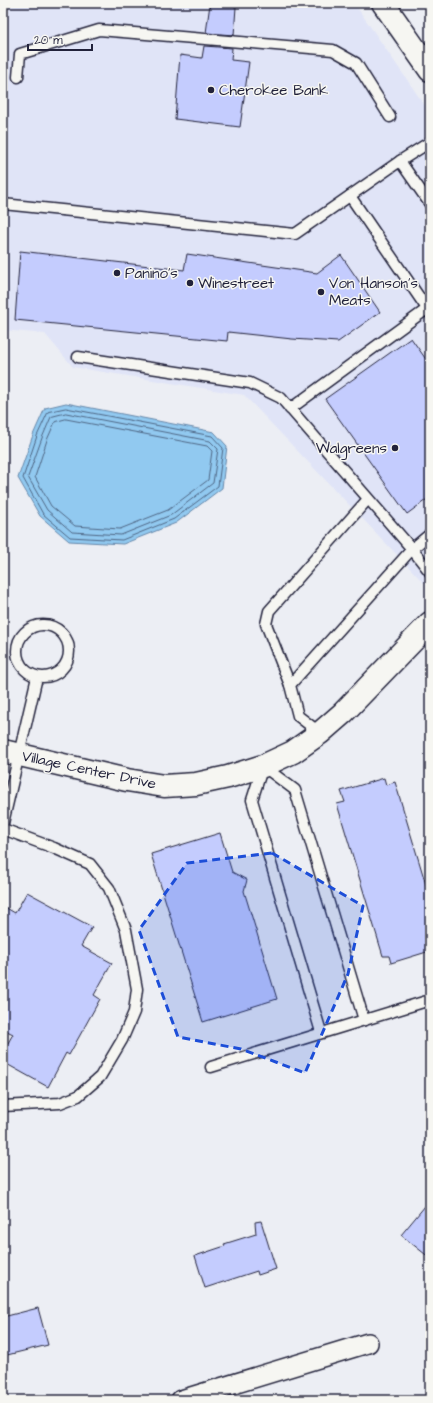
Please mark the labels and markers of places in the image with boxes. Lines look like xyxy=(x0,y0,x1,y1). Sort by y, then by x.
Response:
place label: Cherokee Bank xyxy=(219,80,328,101)
marker: Cherokee Bank xyxy=(206,85,216,95)
place label: Panino's xyxy=(125,263,178,284)
marker: Panino's xyxy=(112,268,122,278)
place label: Winestreet xyxy=(198,273,274,294)
place label: Von Hanson's Meats xyxy=(329,273,418,311)
marker: Winestreet xyxy=(185,278,195,288)
marker: Von Hanson's Meats xyxy=(316,287,326,297)
place label: Walgreens xyxy=(316,438,387,460)
marker: Walgreens xyxy=(390,443,400,453)

